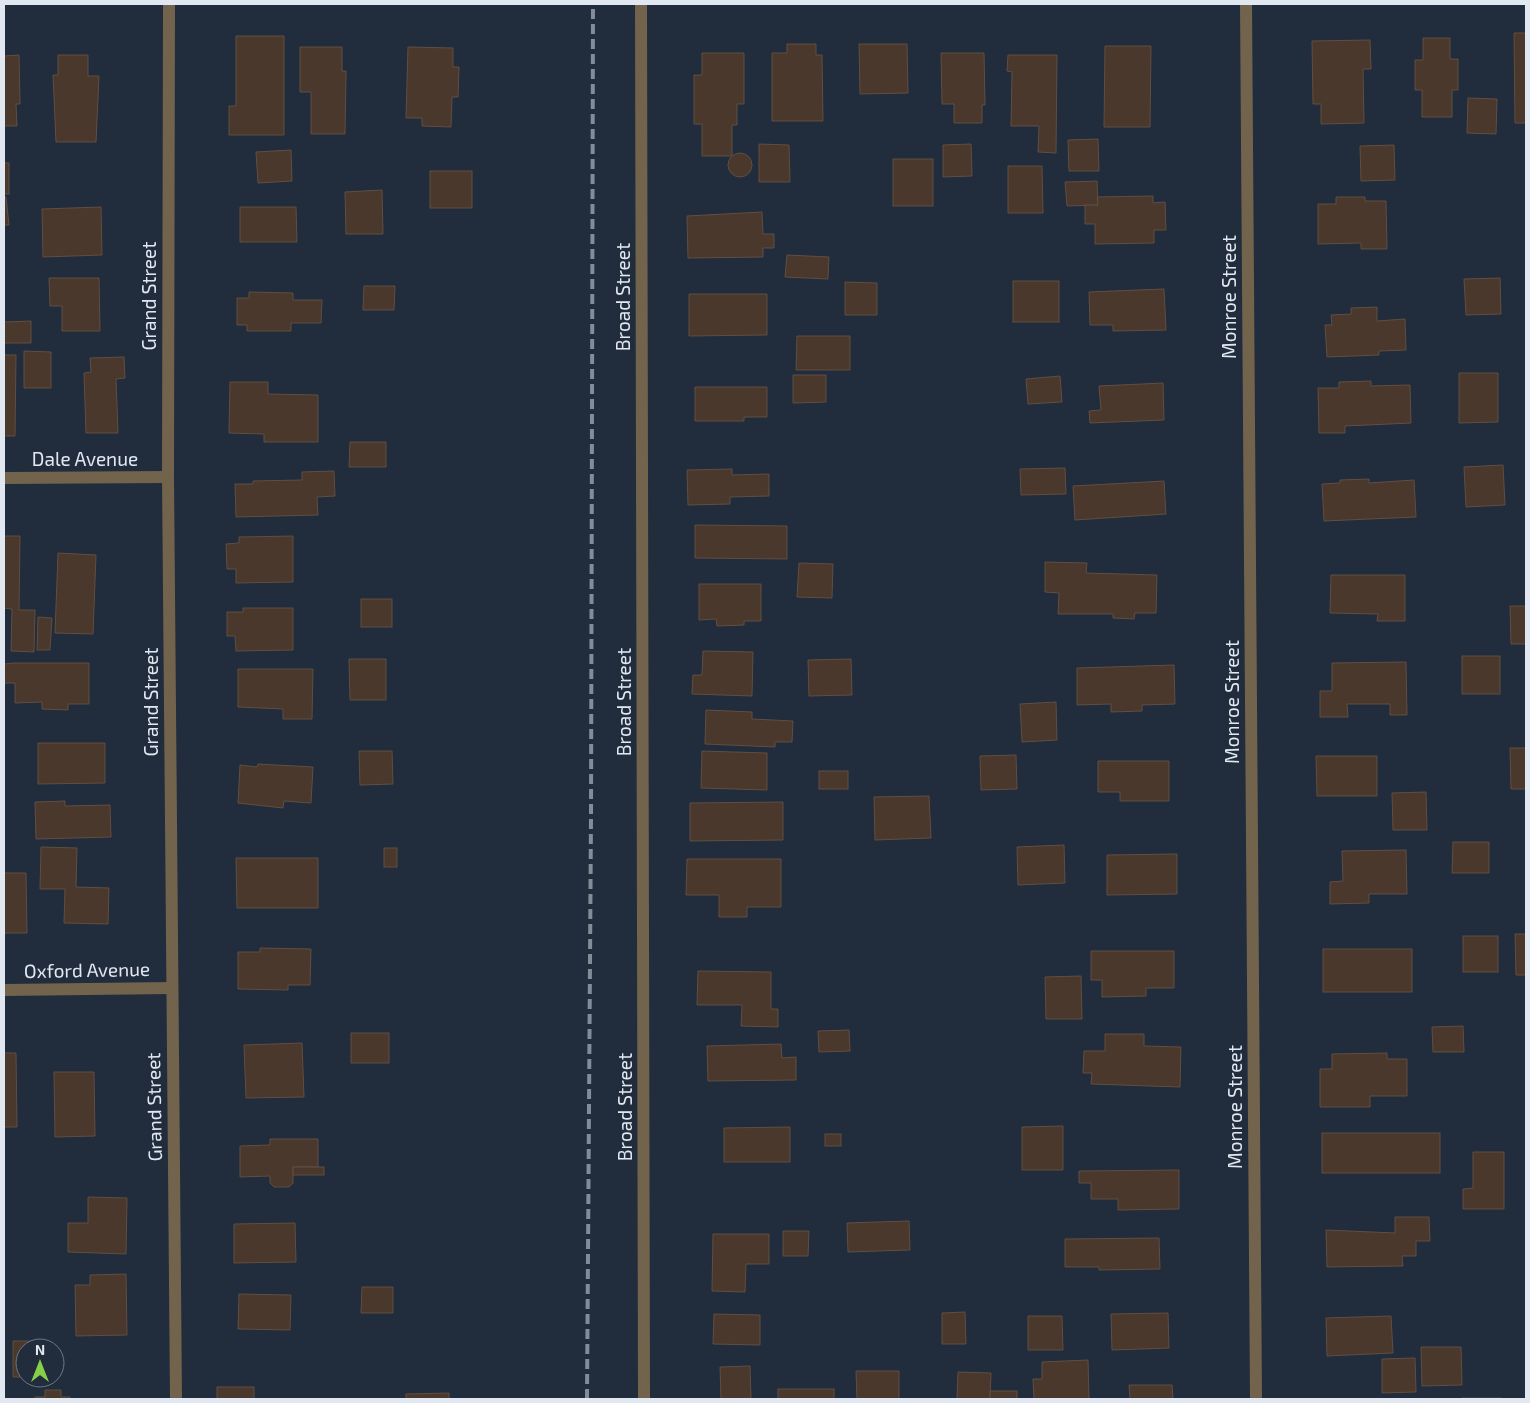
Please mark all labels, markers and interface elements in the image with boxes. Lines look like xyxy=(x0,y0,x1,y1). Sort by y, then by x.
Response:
street label: Monroe Street xyxy=(1217,235,1240,359)
street label: Grand Street xyxy=(137,242,160,350)
street label: Broad Street xyxy=(611,243,634,351)
street label: Dale Avenue xyxy=(32,447,138,470)
street label: Monroe Street xyxy=(1220,640,1243,764)
street label: Grand Street xyxy=(139,648,162,756)
street label: Broad Street xyxy=(612,648,635,756)
street label: Oxford Avenue xyxy=(24,957,150,982)
street label: Monroe Street xyxy=(1223,1045,1246,1169)
street label: Grand Street xyxy=(141,1052,166,1162)
street label: Broad Street xyxy=(613,1053,636,1161)
north arrow xyxy=(15,1338,65,1388)
text: N xyxy=(35,1341,45,1358)

